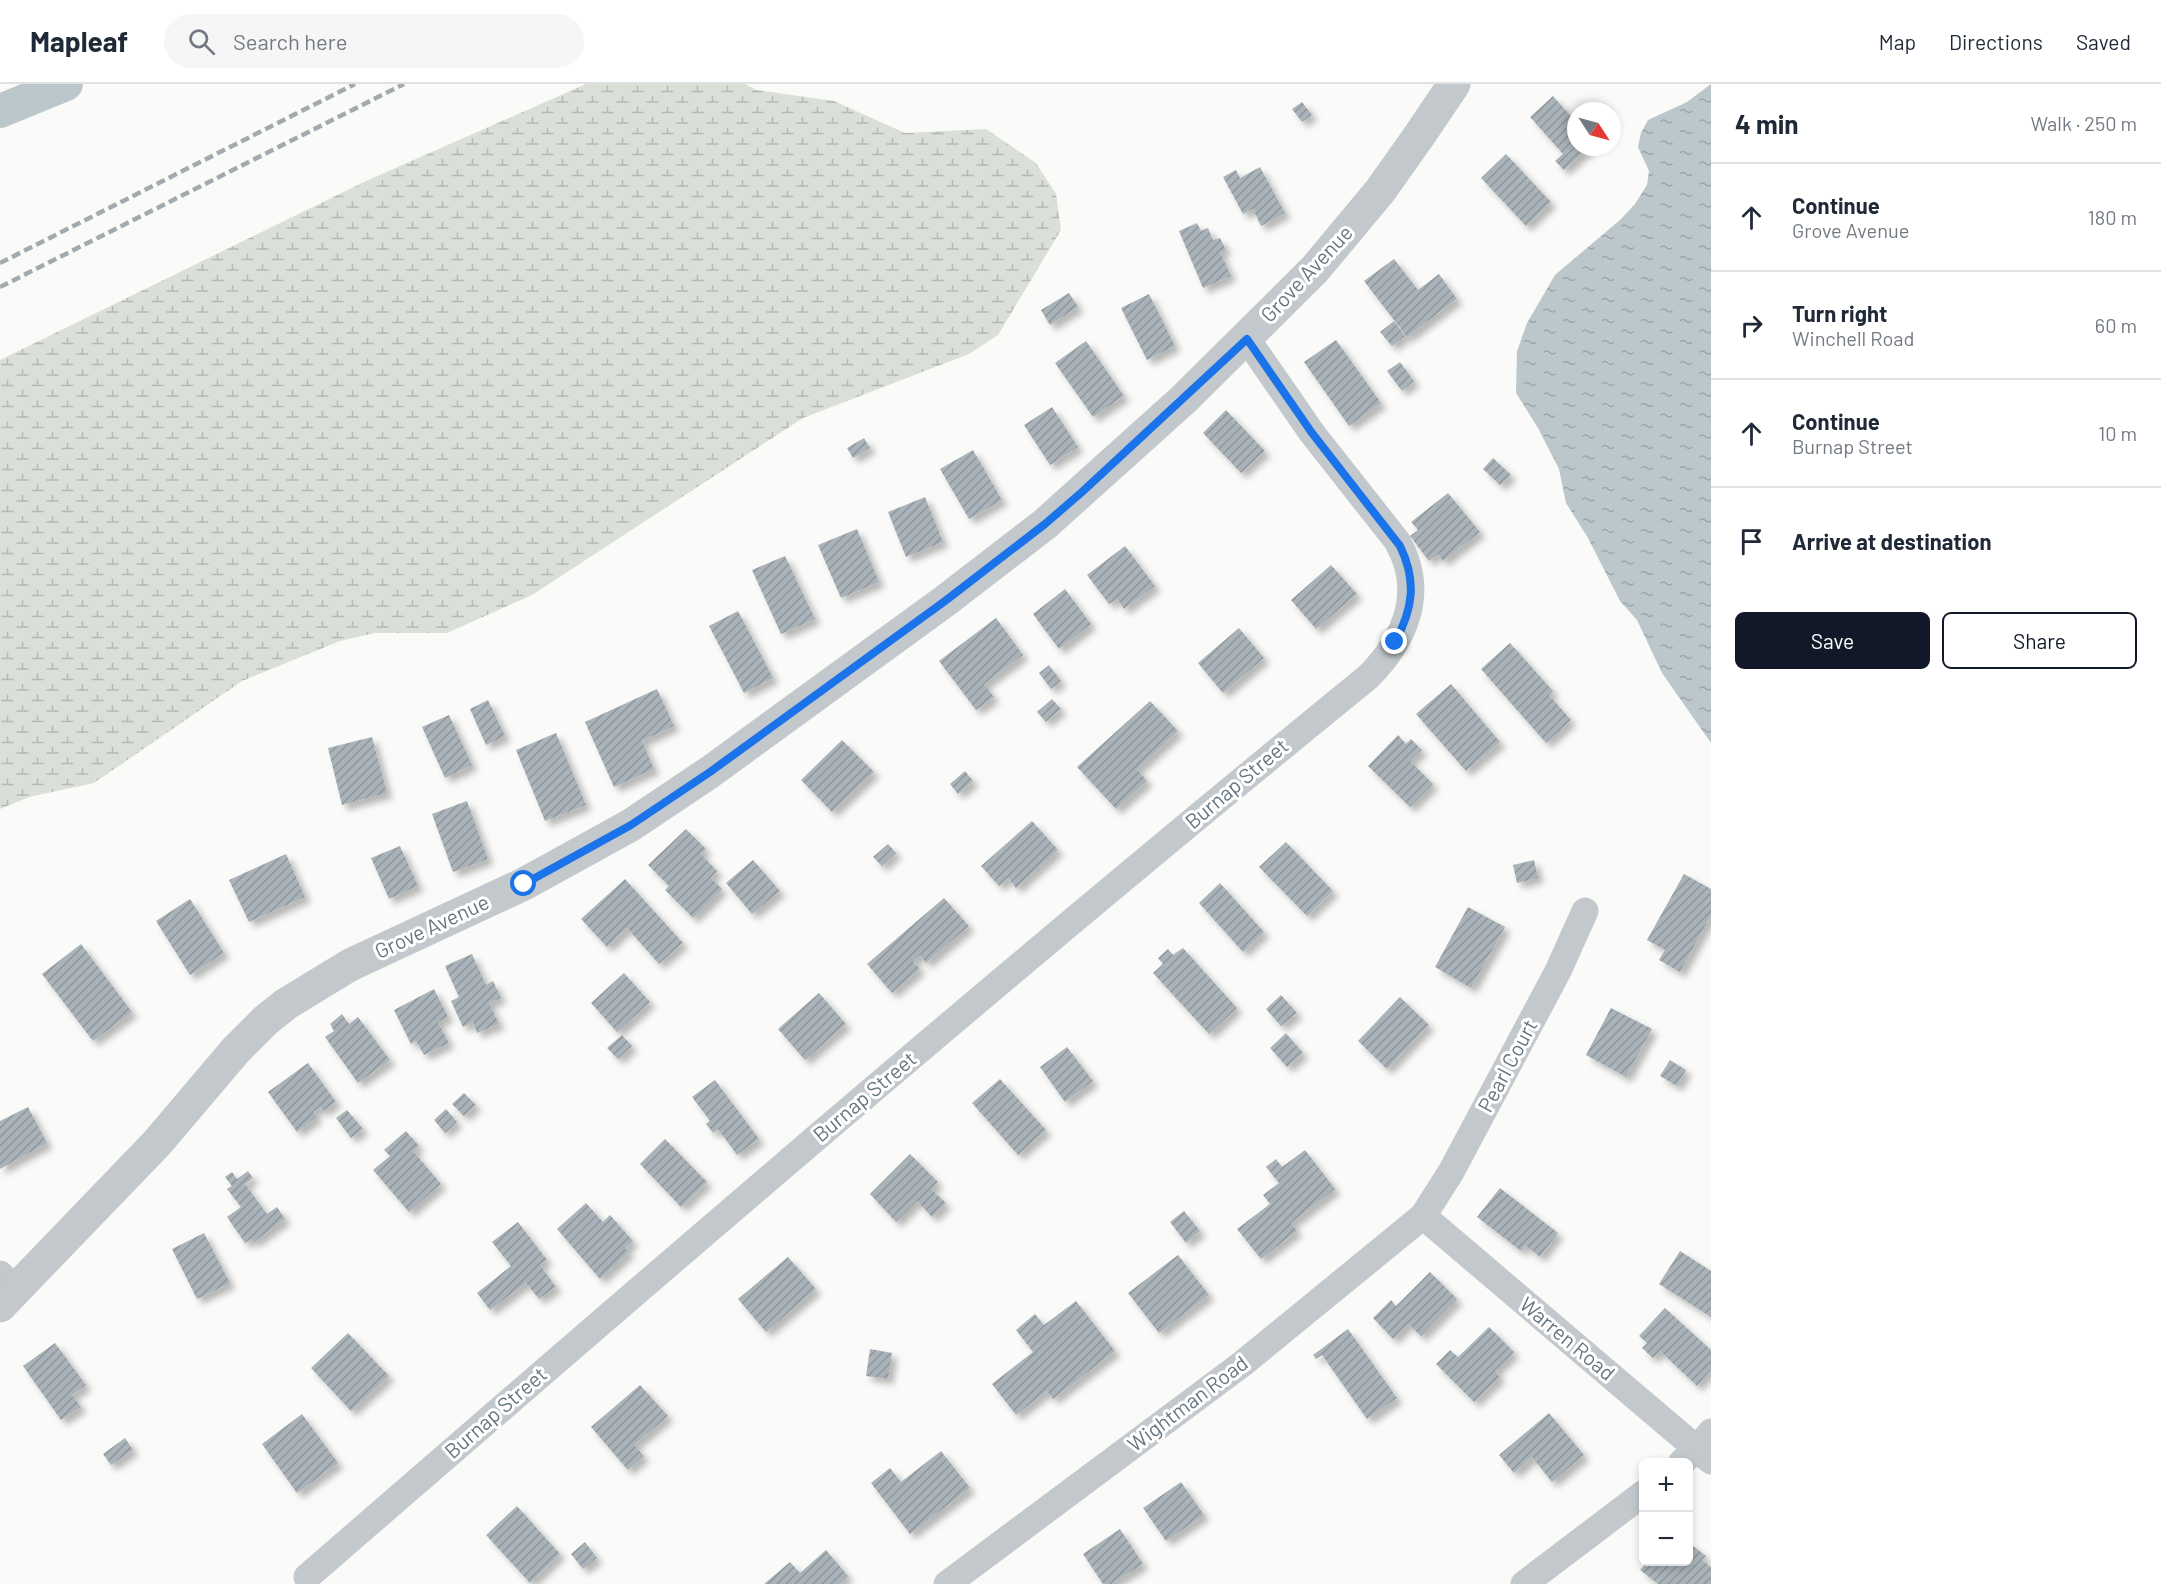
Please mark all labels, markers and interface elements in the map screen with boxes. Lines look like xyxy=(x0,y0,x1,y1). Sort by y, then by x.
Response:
search box xyxy=(164,14,584,68)
text: Mapleaf xyxy=(30,24,128,58)
icon: search xyxy=(185,25,218,58)
text: Search here xyxy=(233,28,347,54)
text: Map xyxy=(1879,29,1916,54)
text: Directions xyxy=(1949,29,2043,54)
text: Saved xyxy=(2076,29,2131,54)
north arrow xyxy=(1567,102,1621,156)
text: 4 min xyxy=(1735,108,1799,139)
text: Walk · 250 m xyxy=(2031,111,2137,135)
text: Continue xyxy=(1792,192,1880,218)
icon: ahead xyxy=(1735,201,1768,234)
text: 180 m xyxy=(2088,205,2137,229)
text: Grove Avenue xyxy=(1792,218,1909,242)
street label: Grove Avenue xyxy=(1255,219,1357,327)
text: Turn right xyxy=(1792,300,1887,326)
icon: right xyxy=(1735,309,1768,342)
text: 60 m xyxy=(2095,313,2137,337)
text: Winchell Road xyxy=(1792,326,1914,350)
text: Continue xyxy=(1792,408,1880,434)
icon: ahead xyxy=(1735,417,1768,450)
text: 10 m xyxy=(2098,421,2137,445)
text: Burnap Street xyxy=(1792,434,1913,458)
icon: arrive xyxy=(1735,525,1768,558)
text: Arrive at destination xyxy=(1792,528,1991,554)
button: Save xyxy=(1735,612,1930,669)
button: Share xyxy=(1942,612,2137,669)
route end xyxy=(1381,628,1407,654)
street label: Burnap Street xyxy=(1179,732,1293,833)
route start xyxy=(510,870,536,896)
street label: Grove Avenue xyxy=(370,888,492,963)
street label: Pearl Court xyxy=(1472,1015,1542,1116)
street label: Burnap Street xyxy=(807,1045,921,1146)
street label: Warren Road xyxy=(1515,1291,1621,1385)
street label: Wightman Road xyxy=(1122,1349,1252,1456)
street label: Burnap Street xyxy=(439,1361,551,1463)
map controls xyxy=(1639,1458,1693,1566)
button: + xyxy=(1639,1458,1693,1512)
button: − xyxy=(1639,1512,1693,1566)

